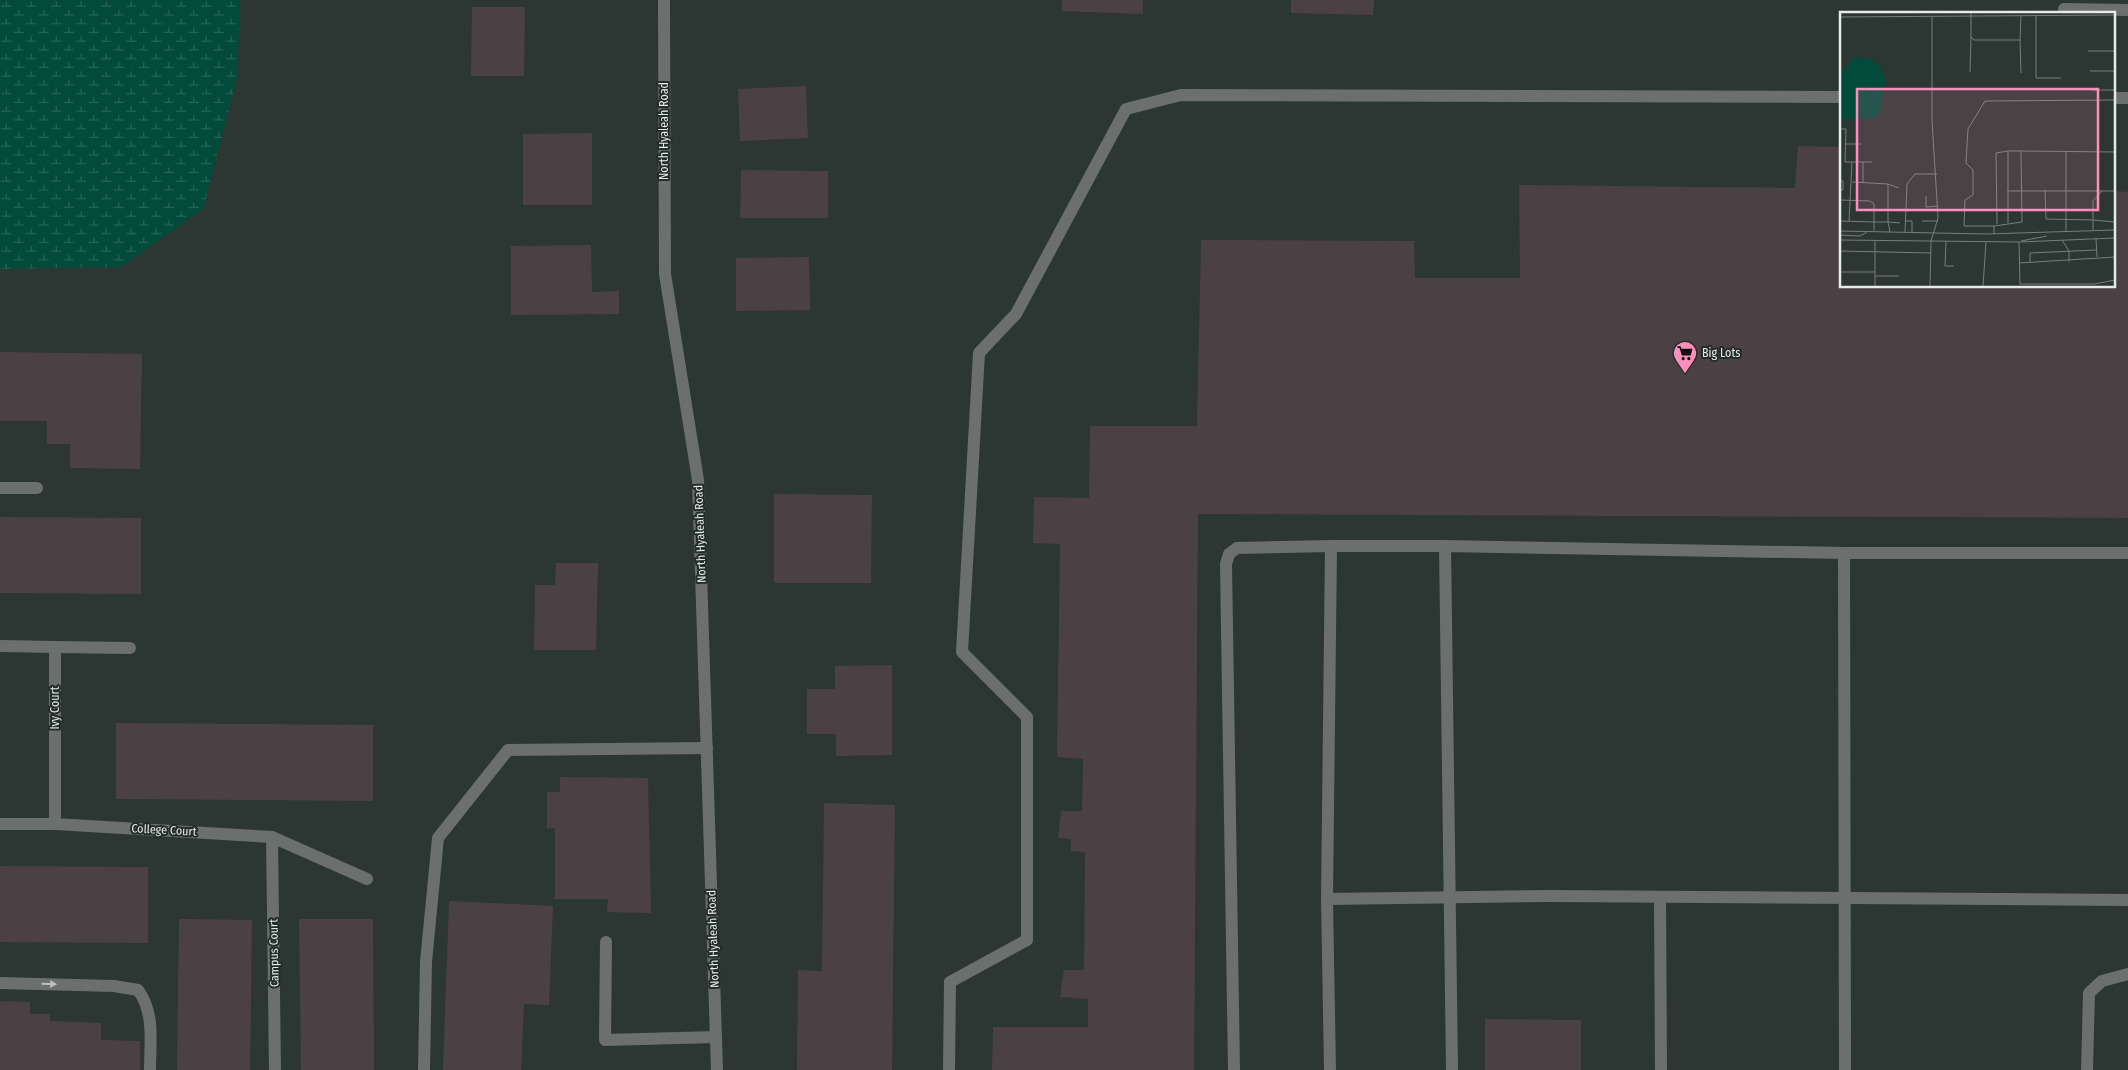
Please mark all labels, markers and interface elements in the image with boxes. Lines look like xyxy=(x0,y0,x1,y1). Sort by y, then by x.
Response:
inset map xyxy=(1840,12,2116,288)
street label: North Hyaleah Road xyxy=(657,82,671,180)
supermarket icon: Big Lots xyxy=(1672,340,1698,374)
place label: Big Lots xyxy=(1702,346,1740,360)
street label: North Hyaleah Road xyxy=(691,485,709,583)
street label: Ivy Court xyxy=(48,686,62,730)
street label: College Court xyxy=(131,821,197,839)
street label: North Hyaleah Road xyxy=(704,890,722,988)
street label: Campus Court xyxy=(266,919,282,987)
one-way arrow xyxy=(41,981,57,989)

